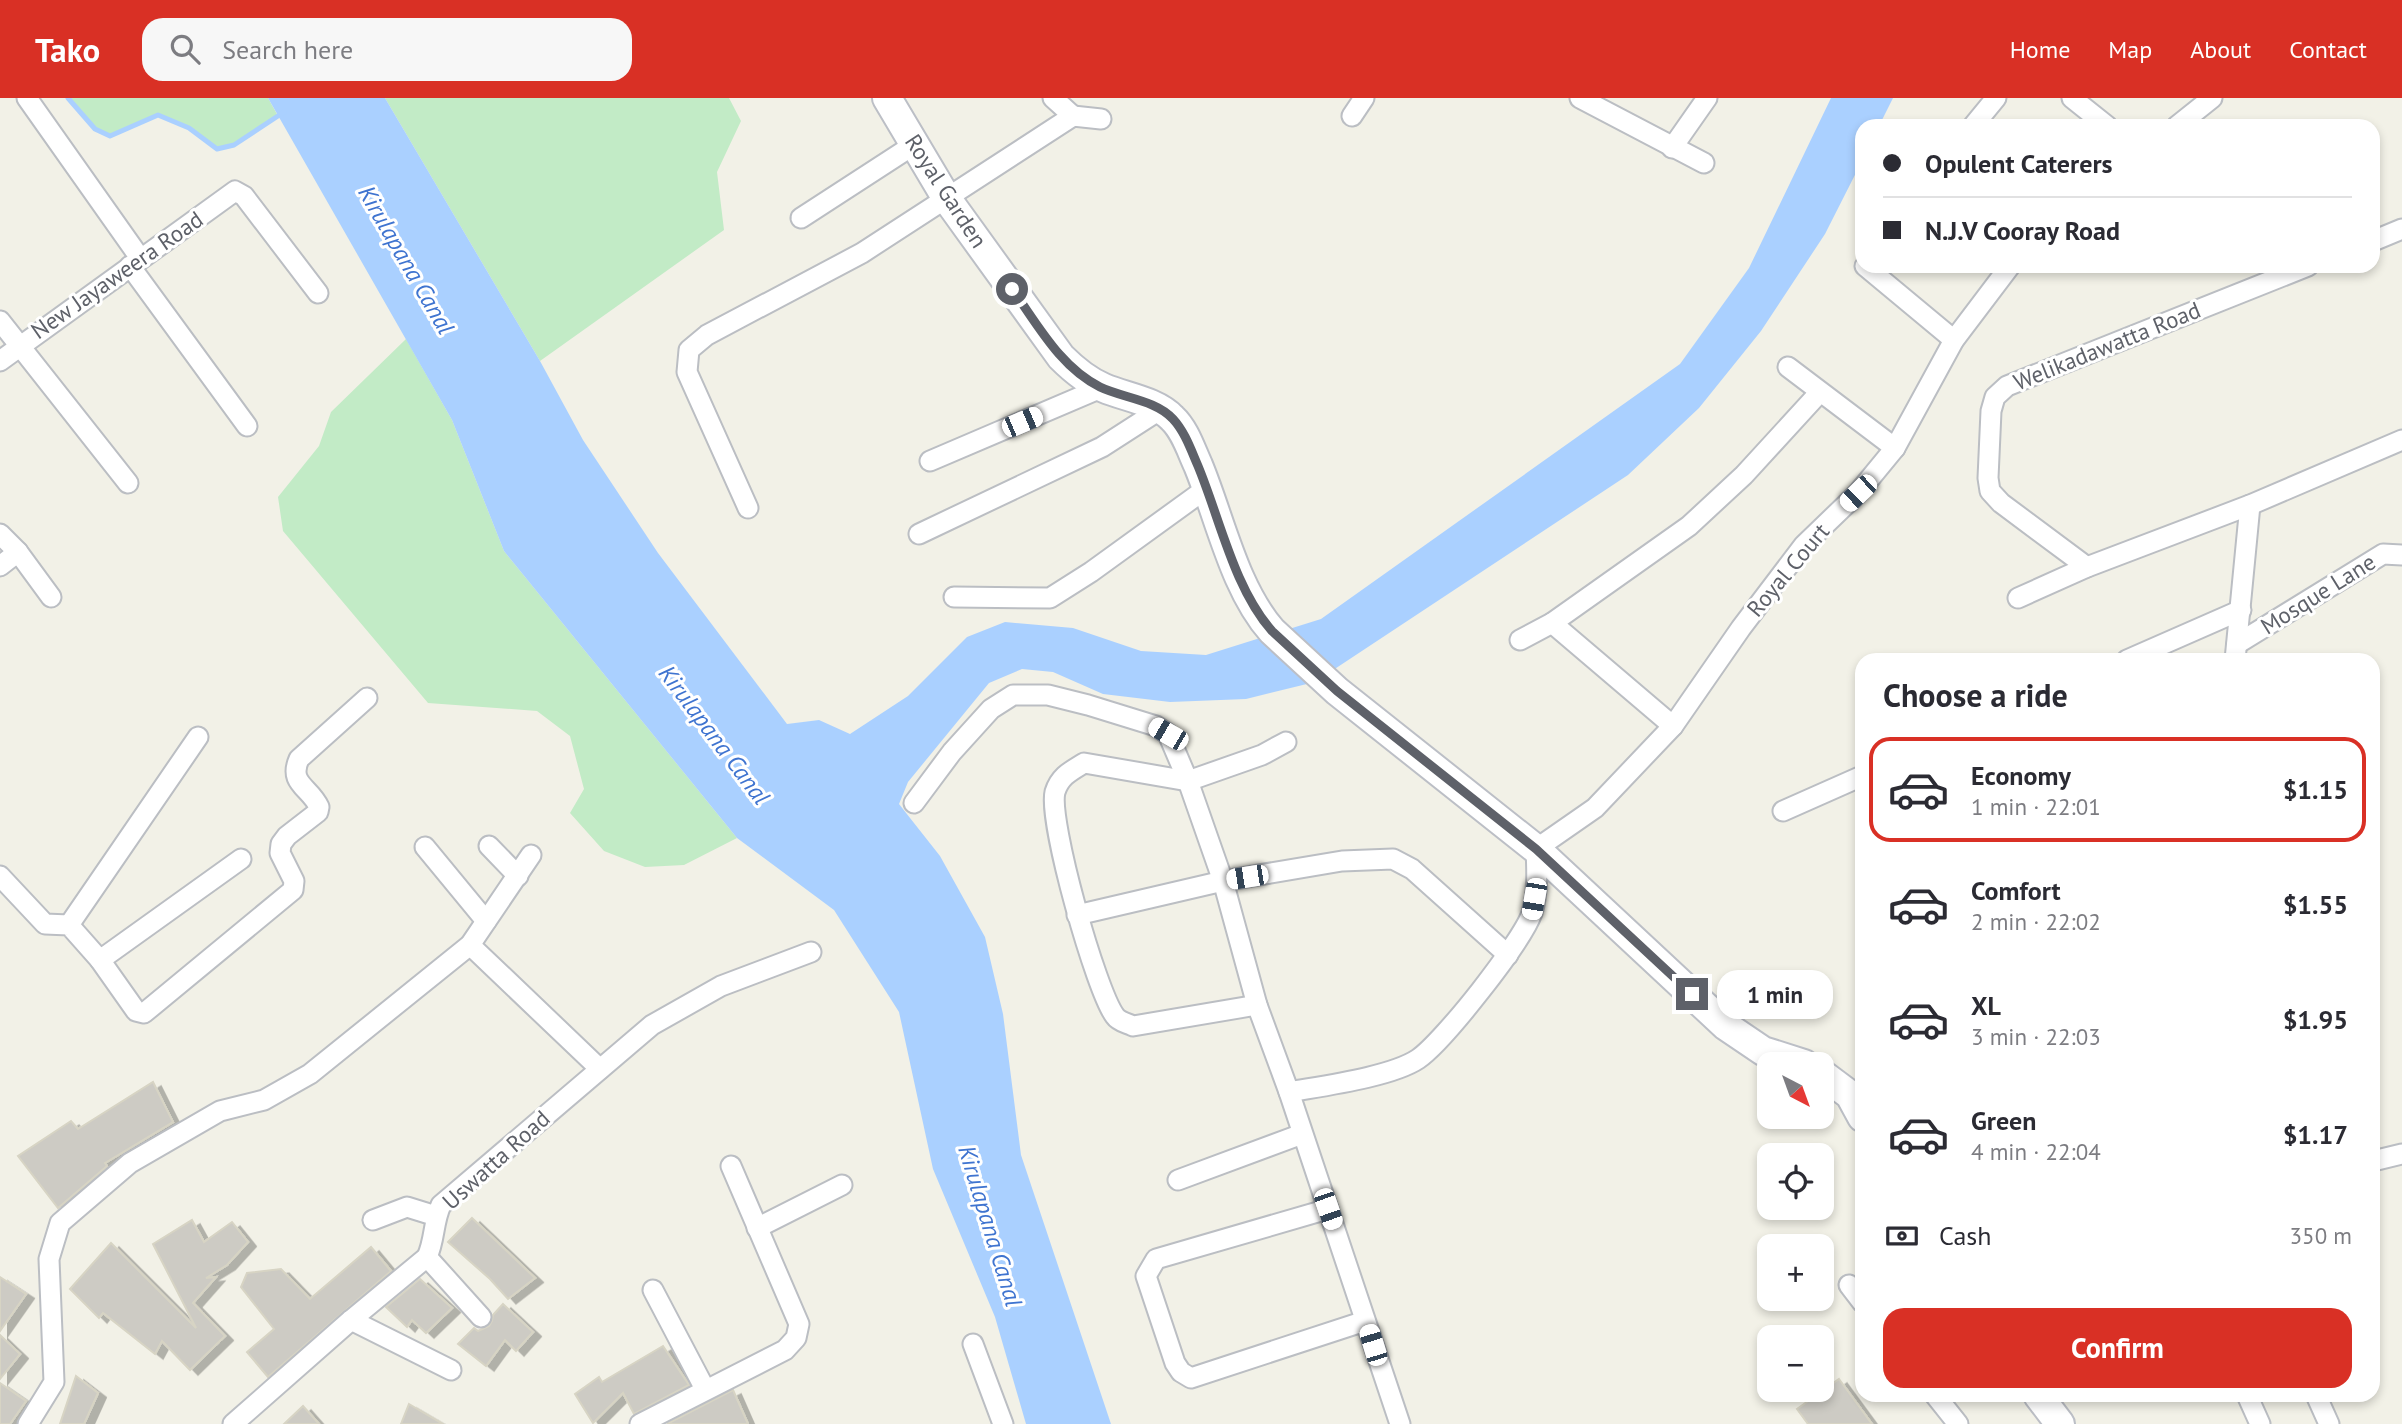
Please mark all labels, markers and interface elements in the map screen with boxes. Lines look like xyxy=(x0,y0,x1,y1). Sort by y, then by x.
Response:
search box xyxy=(142,18,632,81)
text: Tako xyxy=(35,28,100,71)
icon: search xyxy=(166,30,204,68)
text: Search here xyxy=(222,33,353,66)
text: Home xyxy=(2010,34,2070,65)
text: Map xyxy=(2108,34,2152,65)
text: About xyxy=(2190,34,2251,65)
text: Contact xyxy=(2289,34,2367,65)
street label: Royal Garden xyxy=(899,129,994,253)
text: Opulent Caterers xyxy=(1925,147,2113,180)
water label: Kirulapana Canal xyxy=(351,180,462,340)
street label: New Jayaweera Road xyxy=(25,204,208,345)
text: N.J.V Cooray Road xyxy=(1925,214,2120,247)
route start xyxy=(996,273,1028,305)
street label: Welikadawatta Road xyxy=(2009,295,2204,396)
car xyxy=(999,404,1046,440)
car xyxy=(1836,471,1881,515)
street label: Royal Court xyxy=(1740,517,1835,622)
street label: Mosque Lane xyxy=(2255,547,2380,640)
water label: Kirulapana Canal xyxy=(652,659,777,811)
text: Choose a ride xyxy=(1883,674,2068,716)
car xyxy=(1145,714,1192,754)
icon: car xyxy=(1887,758,1950,821)
text: Economy xyxy=(1971,759,2071,792)
text: $1.15 xyxy=(2283,773,2348,806)
text: 1 min · 22:01 xyxy=(1971,792,2101,821)
car xyxy=(1225,863,1270,891)
icon: car xyxy=(1887,873,1950,936)
text: Comfort xyxy=(1971,874,2061,907)
car xyxy=(1521,876,1548,922)
text: $1.55 xyxy=(2283,888,2348,921)
text: 2 min · 22:02 xyxy=(1971,907,2101,936)
callout: 1 min xyxy=(1716,970,1832,1018)
route end xyxy=(1676,978,1708,1010)
text: 1 min xyxy=(1747,980,1803,1009)
icon: car xyxy=(1887,988,1950,1051)
text: XL xyxy=(1971,989,2001,1022)
text: $1.95 xyxy=(2283,1003,2348,1036)
text: 3 min · 22:03 xyxy=(1971,1022,2101,1051)
north arrow xyxy=(1757,1052,1834,1129)
map controls xyxy=(1757,1052,1834,1402)
icon: car xyxy=(1887,1103,1950,1166)
street label: Uswatta Road xyxy=(436,1104,555,1216)
text: Green xyxy=(1971,1104,2036,1137)
text: $1.17 xyxy=(2283,1118,2348,1151)
text: 4 min · 22:04 xyxy=(1971,1137,2101,1166)
water label: Kirulapana Canal xyxy=(951,1142,1030,1311)
button: locate xyxy=(1757,1143,1834,1220)
car xyxy=(1312,1186,1345,1232)
icon: cash xyxy=(1883,1217,1921,1255)
text: Cash xyxy=(1939,1219,1991,1252)
text: 350 m xyxy=(2290,1221,2352,1250)
button: + xyxy=(1757,1234,1834,1311)
button: Confirm xyxy=(1883,1308,2352,1388)
car xyxy=(1357,1322,1390,1368)
button: − xyxy=(1757,1325,1834,1402)

